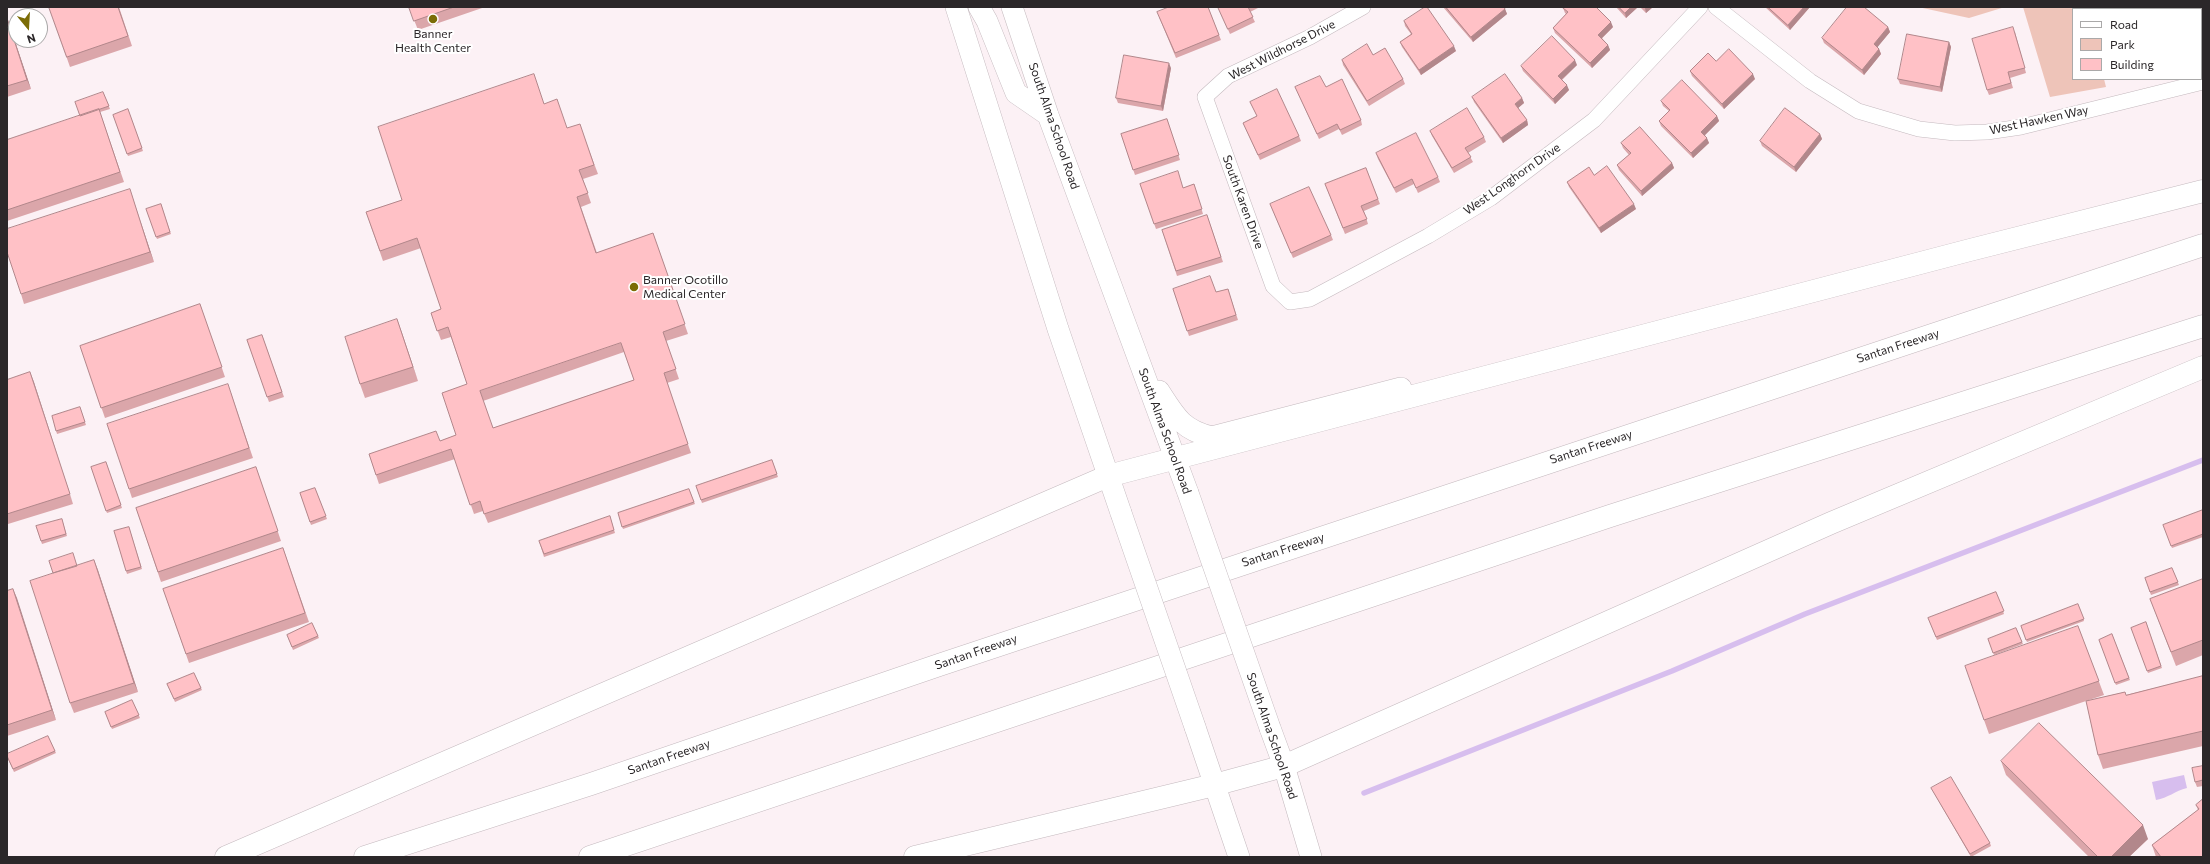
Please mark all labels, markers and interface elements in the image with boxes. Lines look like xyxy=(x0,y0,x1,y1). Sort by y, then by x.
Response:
north arrow xyxy=(8,8,48,48)
legend xyxy=(2072,8,2202,80)
marker: Banner Health Center xyxy=(427,13,439,25)
street label: West Wildhorse Drive xyxy=(1226,17,1338,83)
text: Road xyxy=(2110,17,2138,31)
place label: Banner Health Center xyxy=(395,27,471,55)
text: N xyxy=(26,31,38,46)
text: Park xyxy=(2110,37,2135,51)
text: Building xyxy=(2110,57,2154,71)
street label: South Alma School Road xyxy=(1026,61,1082,191)
street label: West Hawken Way xyxy=(1988,102,2090,138)
street label: West Longhorn Drive xyxy=(1461,140,1563,218)
street label: South Karen Drive xyxy=(1219,153,1267,251)
place label: Banner Ocotillo Medical Center xyxy=(643,273,728,301)
marker: Banner Ocotillo Medical Center xyxy=(628,281,640,293)
street label: Santan Freeway xyxy=(1855,326,1941,366)
street label: South Alma School Road xyxy=(1136,366,1194,496)
street label: Santan Freeway xyxy=(1548,427,1634,467)
street label: Santan Freeway xyxy=(1240,530,1326,570)
street label: Santan Freeway xyxy=(933,631,1019,673)
street label: South Alma School Road xyxy=(1244,671,1300,801)
street label: Santan Freeway xyxy=(626,736,712,778)

